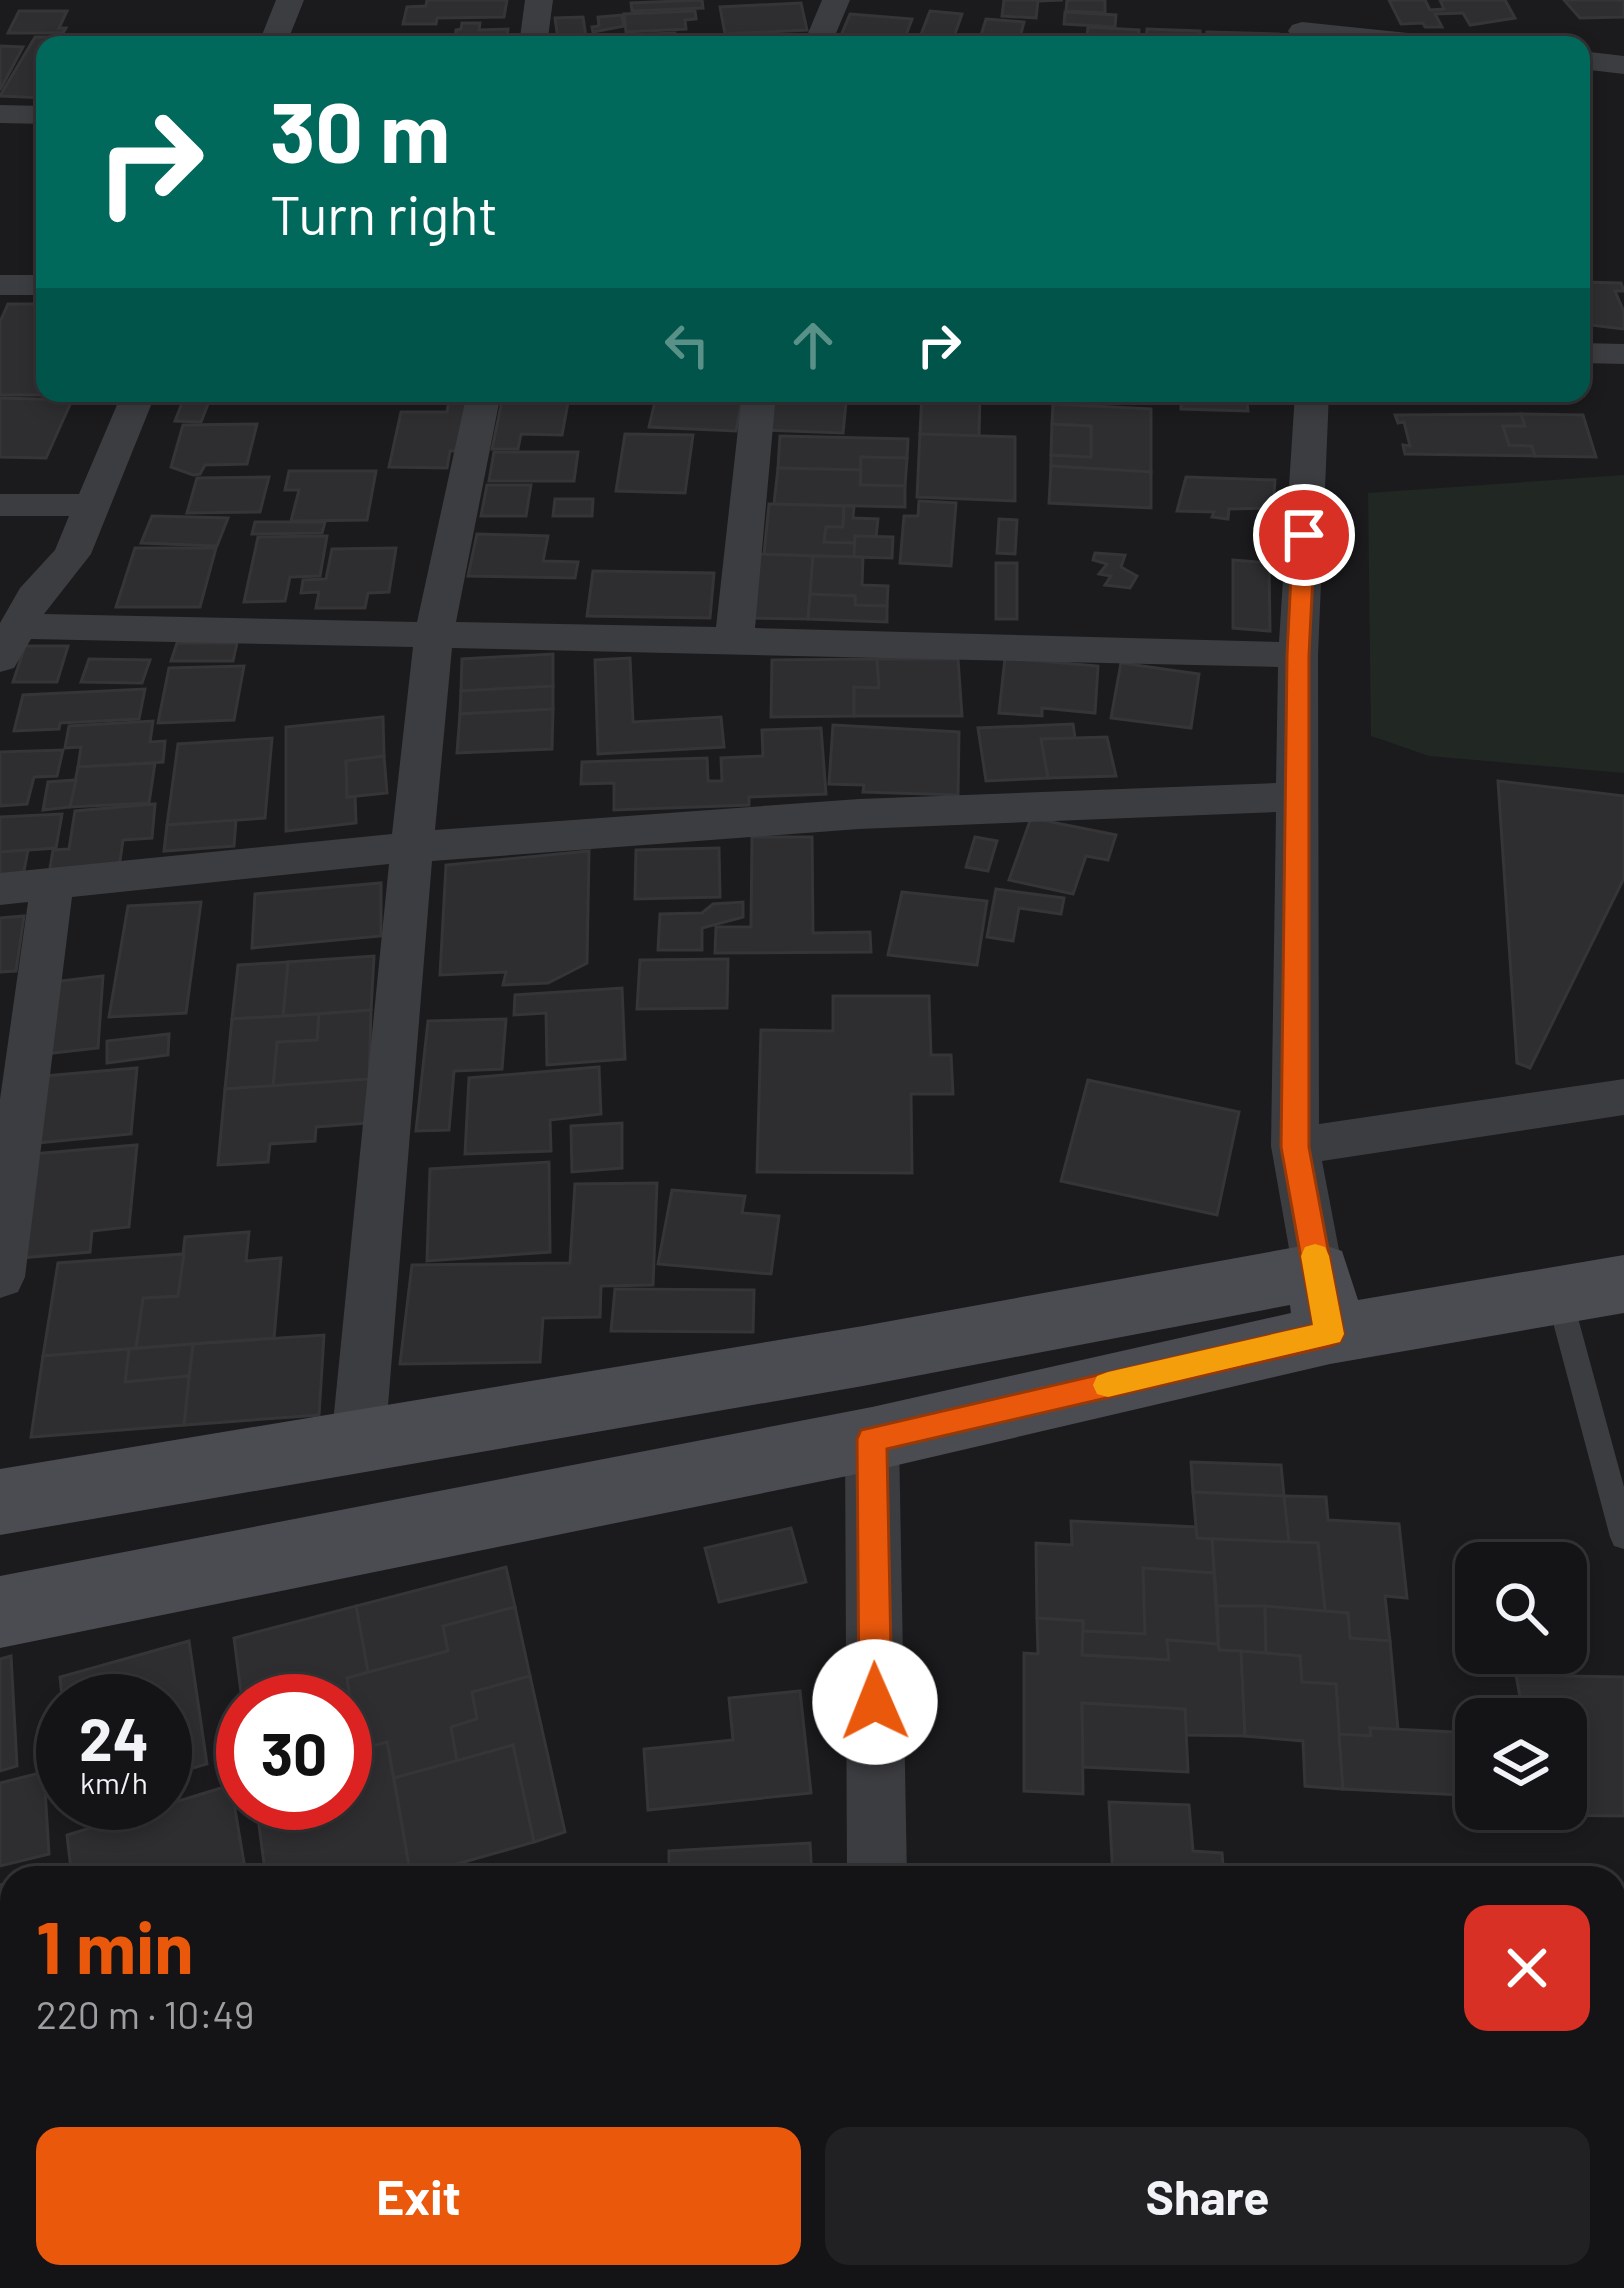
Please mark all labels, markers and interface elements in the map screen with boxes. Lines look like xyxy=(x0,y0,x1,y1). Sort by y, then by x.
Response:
text: 30 m xyxy=(270,79,450,180)
icon: right xyxy=(72,84,228,240)
text: Turn right xyxy=(270,181,498,246)
icon: left xyxy=(654,312,720,378)
icon: ahead xyxy=(780,312,846,378)
icon: right xyxy=(906,312,972,378)
pin xyxy=(1253,484,1355,586)
icon: arrive xyxy=(1271,502,1337,568)
map controls xyxy=(1455,1542,1587,1830)
button: search xyxy=(1455,1542,1587,1674)
position arrow xyxy=(812,1639,938,1765)
speed limit sign: 30 xyxy=(216,1674,372,1830)
button: layers xyxy=(1455,1698,1587,1830)
text: 24 xyxy=(79,1701,149,1773)
text: km/h xyxy=(80,1764,148,1800)
text: 1 min xyxy=(36,1902,194,1988)
button: close xyxy=(1464,1905,1590,2031)
text: 220 m · 10:49 xyxy=(36,1990,254,2037)
button: Exit xyxy=(36,2127,801,2265)
button: Share xyxy=(825,2127,1590,2265)

